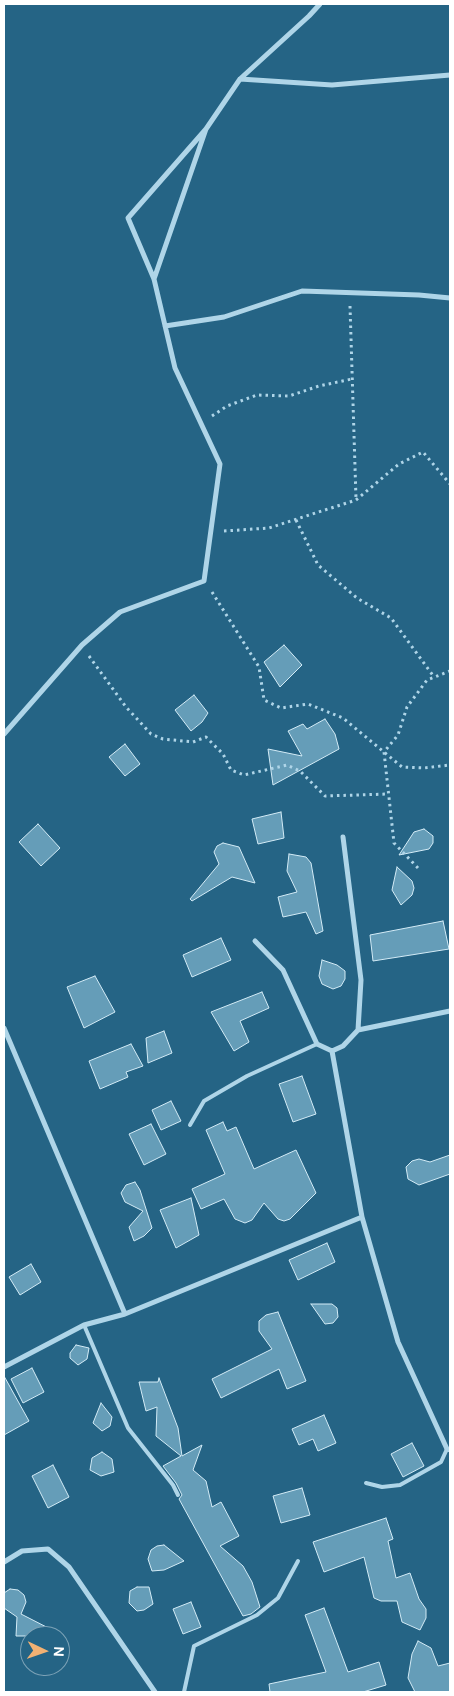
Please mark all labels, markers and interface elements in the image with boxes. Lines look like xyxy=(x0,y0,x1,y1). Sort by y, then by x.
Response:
north arrow xyxy=(20,1626,70,1676)
text: N xyxy=(50,1646,68,1657)

